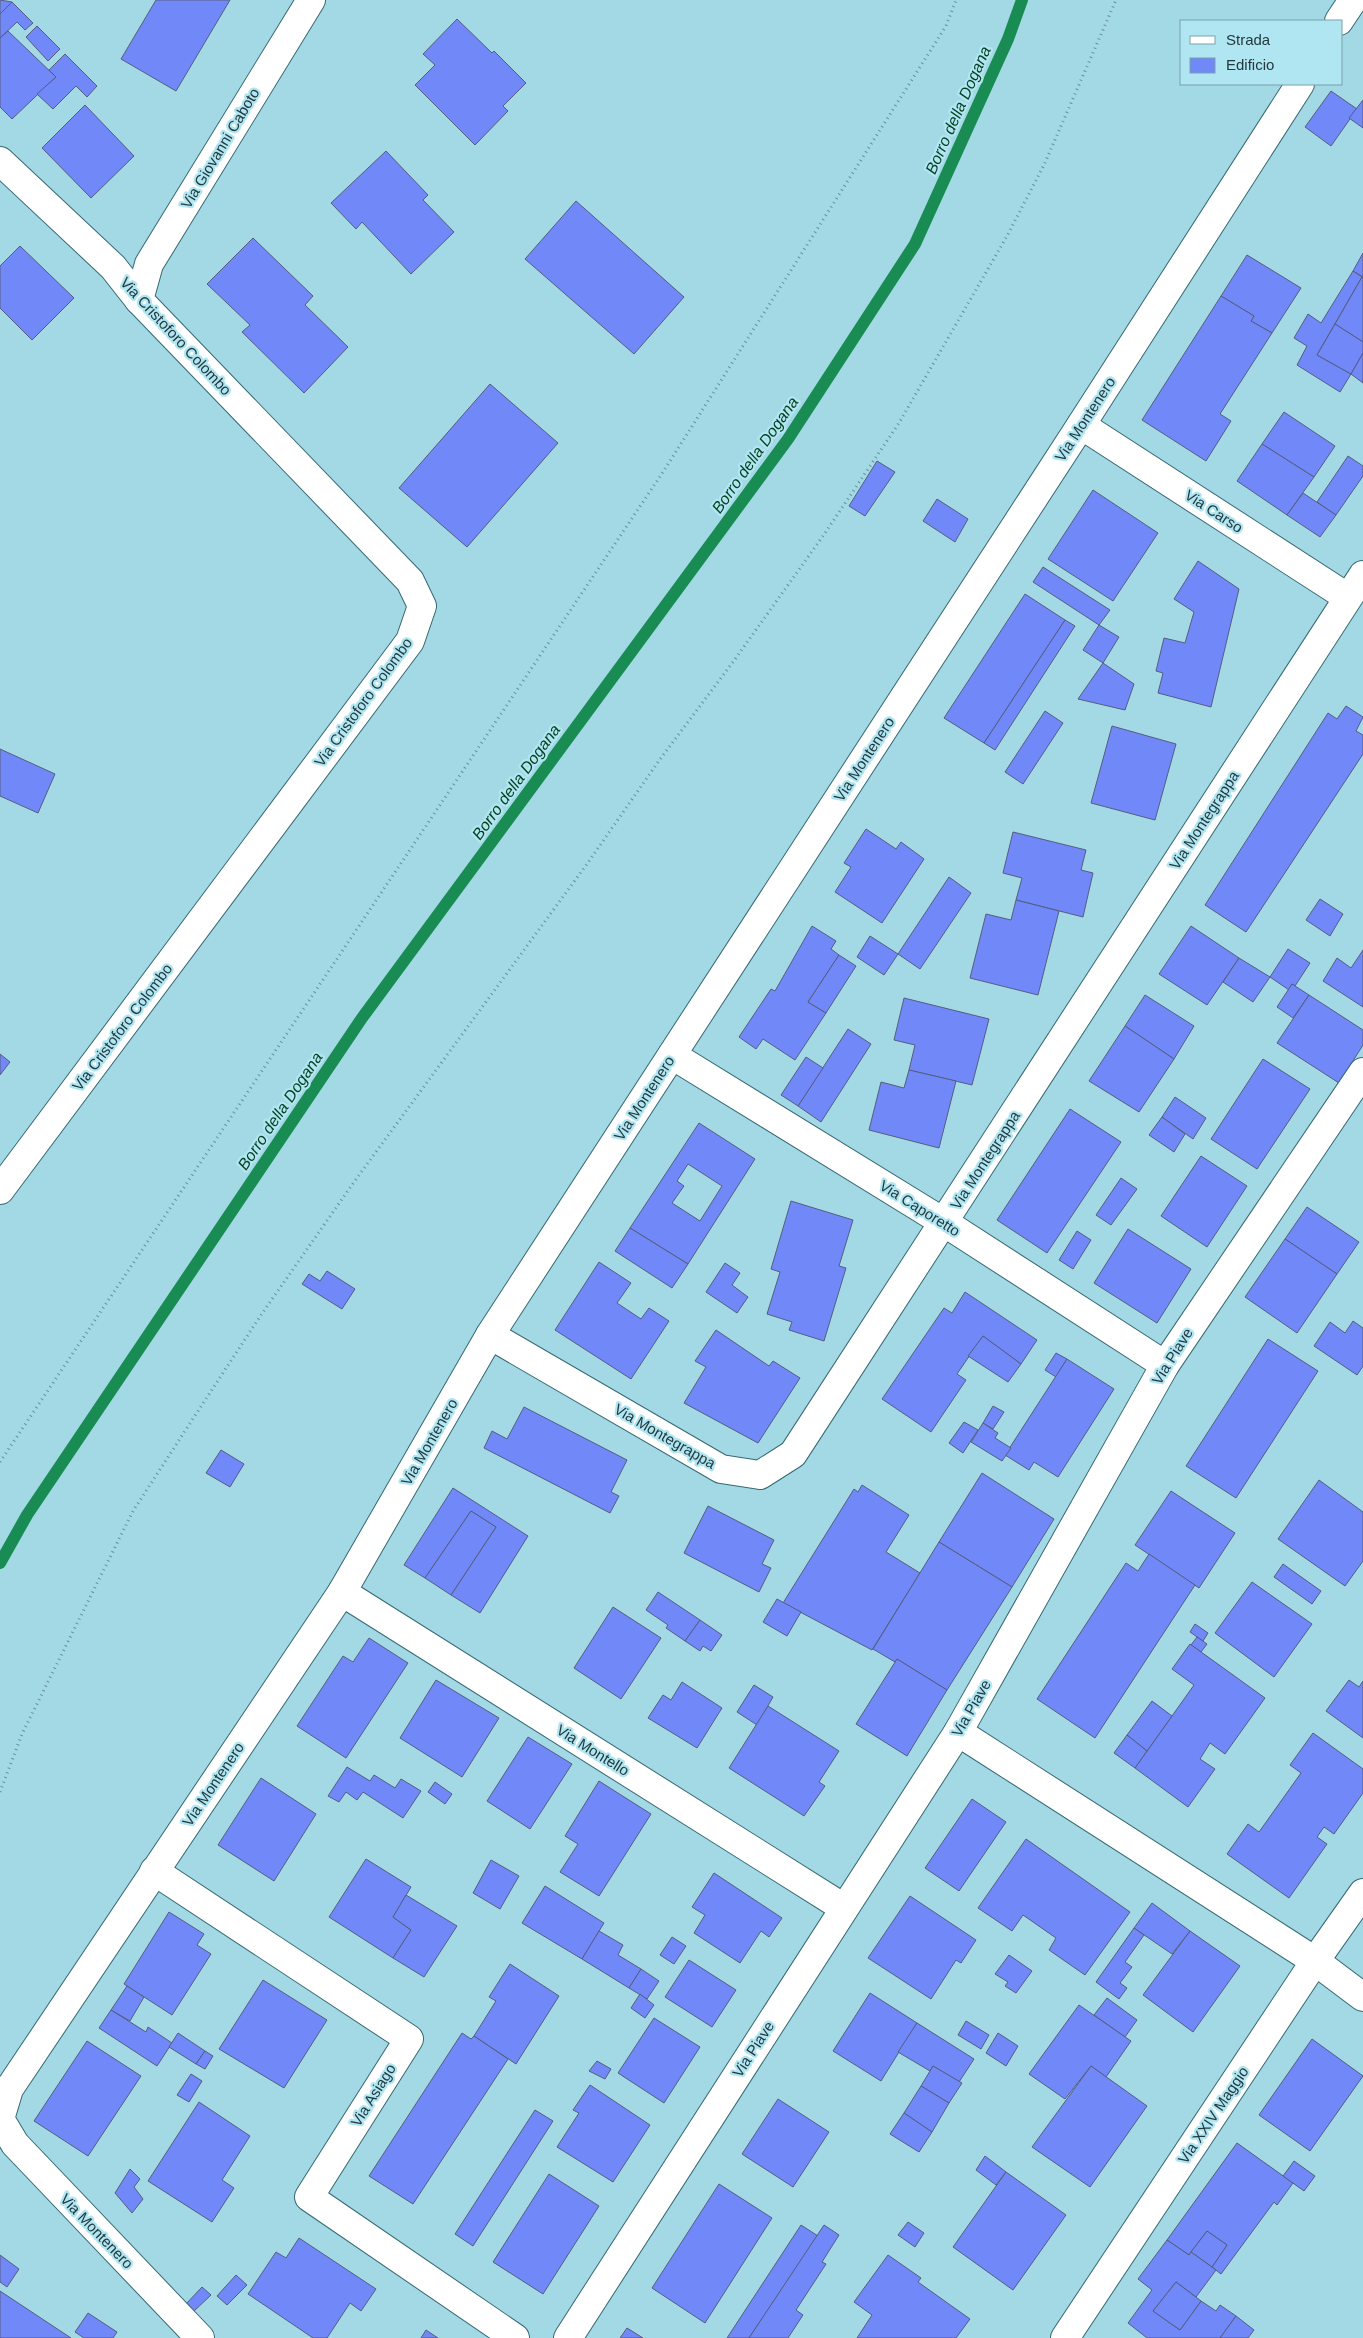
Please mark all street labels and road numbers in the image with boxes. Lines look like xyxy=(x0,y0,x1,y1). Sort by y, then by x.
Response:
street label: Via Giovanni Caboto xyxy=(177,85,263,211)
street label: Via Cristoforo Colombo xyxy=(117,274,235,398)
street label: Via Montenero xyxy=(1051,374,1119,464)
street label: Via Carso xyxy=(1182,486,1246,536)
street label: Via Cristoforo Colombo xyxy=(311,634,415,770)
street label: Via Montenero xyxy=(830,714,898,804)
street label: Via Montegrappa xyxy=(1166,767,1243,872)
street label: Via Cristoforo Colombo xyxy=(69,960,175,1094)
street label: Via Montenero xyxy=(610,1053,678,1143)
street label: Via Montegrappa xyxy=(947,1107,1024,1212)
street label: Via Caporetto xyxy=(877,1177,963,1239)
street label: Via Piave xyxy=(1148,1325,1196,1387)
street label: Via Montenero xyxy=(397,1396,461,1488)
street label: Via Montegrappa xyxy=(611,1400,719,1472)
street label: Via Piave xyxy=(948,1676,994,1740)
street label: Via Montello xyxy=(554,1721,632,1779)
street label: Via Montenero xyxy=(179,1739,247,1829)
street label: Via Piave xyxy=(729,2018,777,2080)
street label: Via Asiago xyxy=(347,2061,399,2129)
street label: Via XXIV Maggio xyxy=(1174,2063,1252,2167)
street label: Via Montenero xyxy=(57,2190,137,2272)

